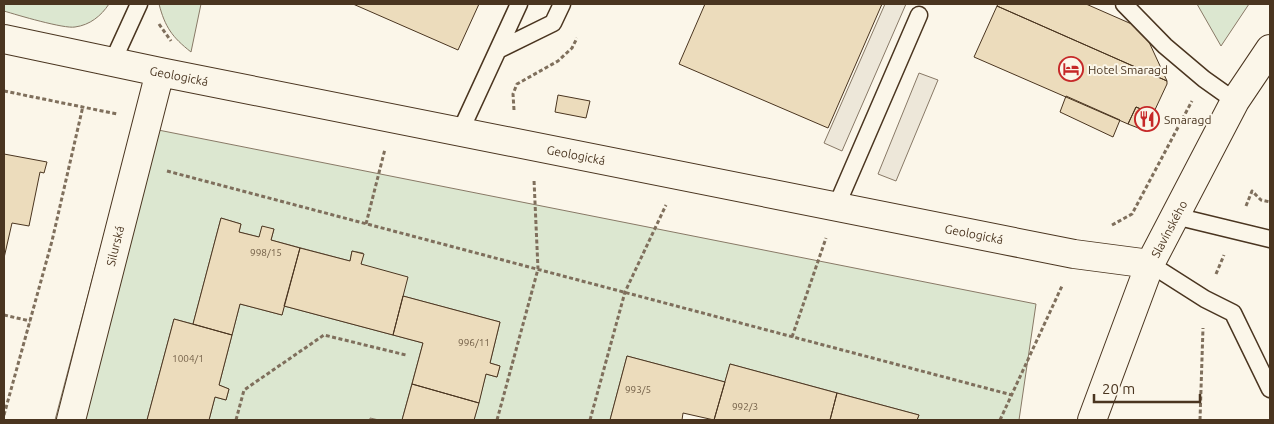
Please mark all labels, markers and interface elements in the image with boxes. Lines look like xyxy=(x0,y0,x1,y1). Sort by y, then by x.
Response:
hotel icon: Hotel Smaragd xyxy=(1058,56,1084,82)
place label: Hotel Smaragd xyxy=(1088,63,1168,76)
street label: Geologická xyxy=(149,64,209,88)
restaurant icon: Smaragd xyxy=(1134,106,1160,132)
place label: Smaragd xyxy=(1164,113,1211,126)
street label: Geologická xyxy=(546,143,606,167)
street label: Slavínského xyxy=(1149,198,1189,260)
street label: Geologická xyxy=(944,222,1004,246)
street label: Silurská xyxy=(104,224,126,268)
house number: 998/15 xyxy=(250,247,282,258)
house number: 996/11 xyxy=(458,337,490,348)
house number: 1004/1 xyxy=(172,353,204,364)
scale bar xyxy=(1094,372,1200,404)
text: 20 m xyxy=(1102,380,1135,397)
house number: 993/5 xyxy=(625,384,651,395)
house number: 992/3 xyxy=(732,401,758,412)

